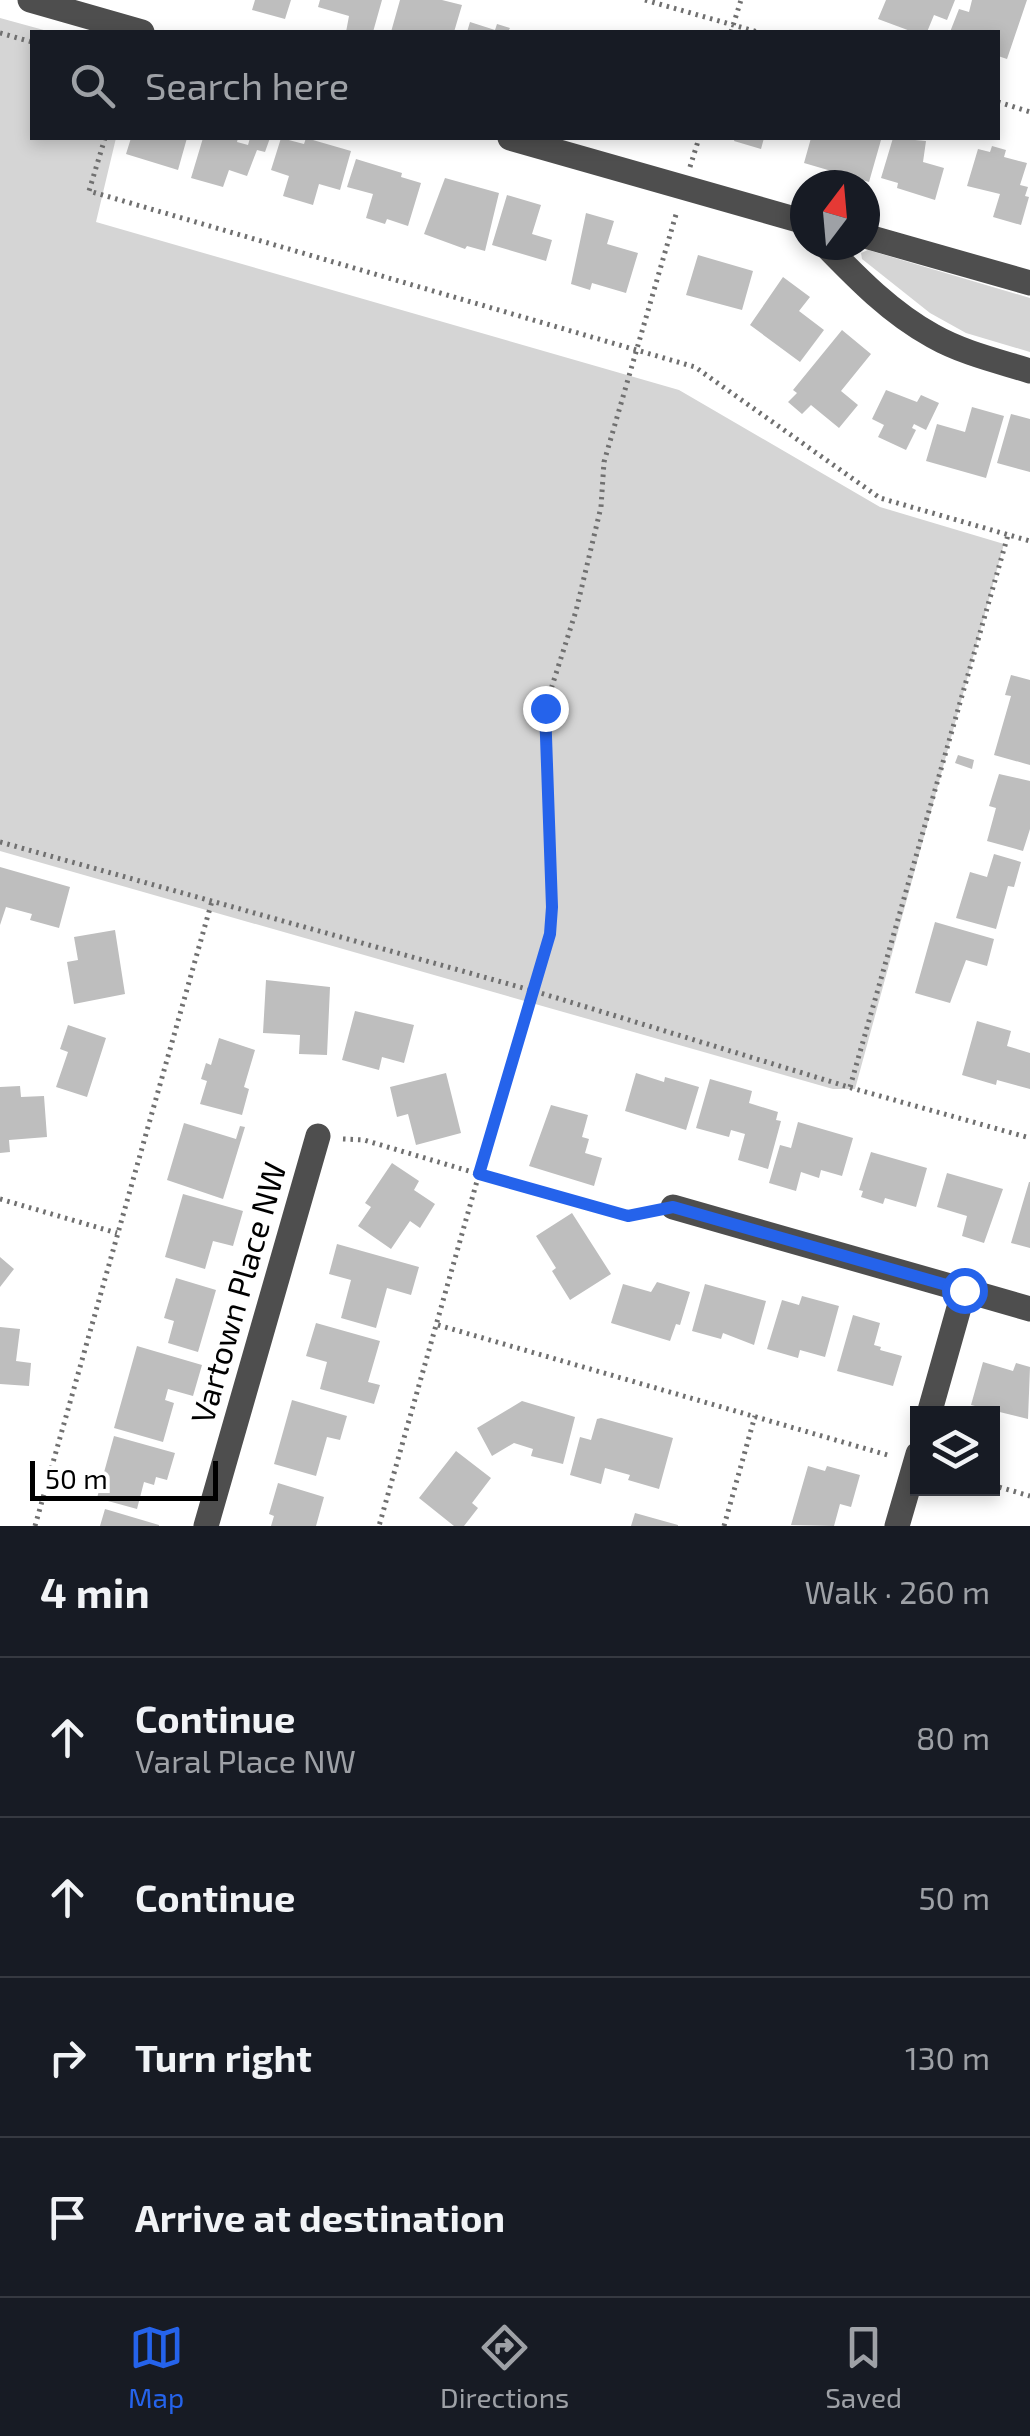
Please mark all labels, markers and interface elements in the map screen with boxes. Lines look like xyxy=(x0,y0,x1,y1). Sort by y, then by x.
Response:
search box xyxy=(30,30,1000,140)
icon: search xyxy=(65,58,120,113)
text: Search here xyxy=(145,62,349,108)
north arrow xyxy=(790,170,880,260)
route end xyxy=(523,686,569,732)
street label: Vartown Place NW xyxy=(182,1157,293,1427)
route start xyxy=(942,1268,988,1314)
map controls xyxy=(910,1406,1000,1496)
button: layers xyxy=(910,1406,1000,1496)
scale bar xyxy=(30,1456,218,1500)
text: 50 m xyxy=(45,1461,108,1495)
text: 4 min xyxy=(40,1566,150,1616)
text: Walk · 260 m xyxy=(804,1572,990,1610)
text: Continue xyxy=(135,1695,295,1741)
icon: ahead xyxy=(40,1710,95,1765)
text: 80 m xyxy=(916,1718,990,1756)
text: Varal Place NW xyxy=(135,1741,356,1779)
icon: ahead xyxy=(40,1870,95,1925)
text: Continue xyxy=(135,1874,295,1920)
text: 50 m xyxy=(918,1878,990,1916)
icon: right xyxy=(40,2030,95,2085)
text: Turn right xyxy=(135,2034,312,2080)
text: 130 m xyxy=(905,2038,990,2076)
icon: arrive xyxy=(40,2190,95,2245)
text: Arrive at destination xyxy=(135,2194,505,2240)
tab: Map xyxy=(128,2320,184,2414)
tab: Directions xyxy=(440,2320,569,2414)
tab: Saved xyxy=(825,2320,902,2414)

